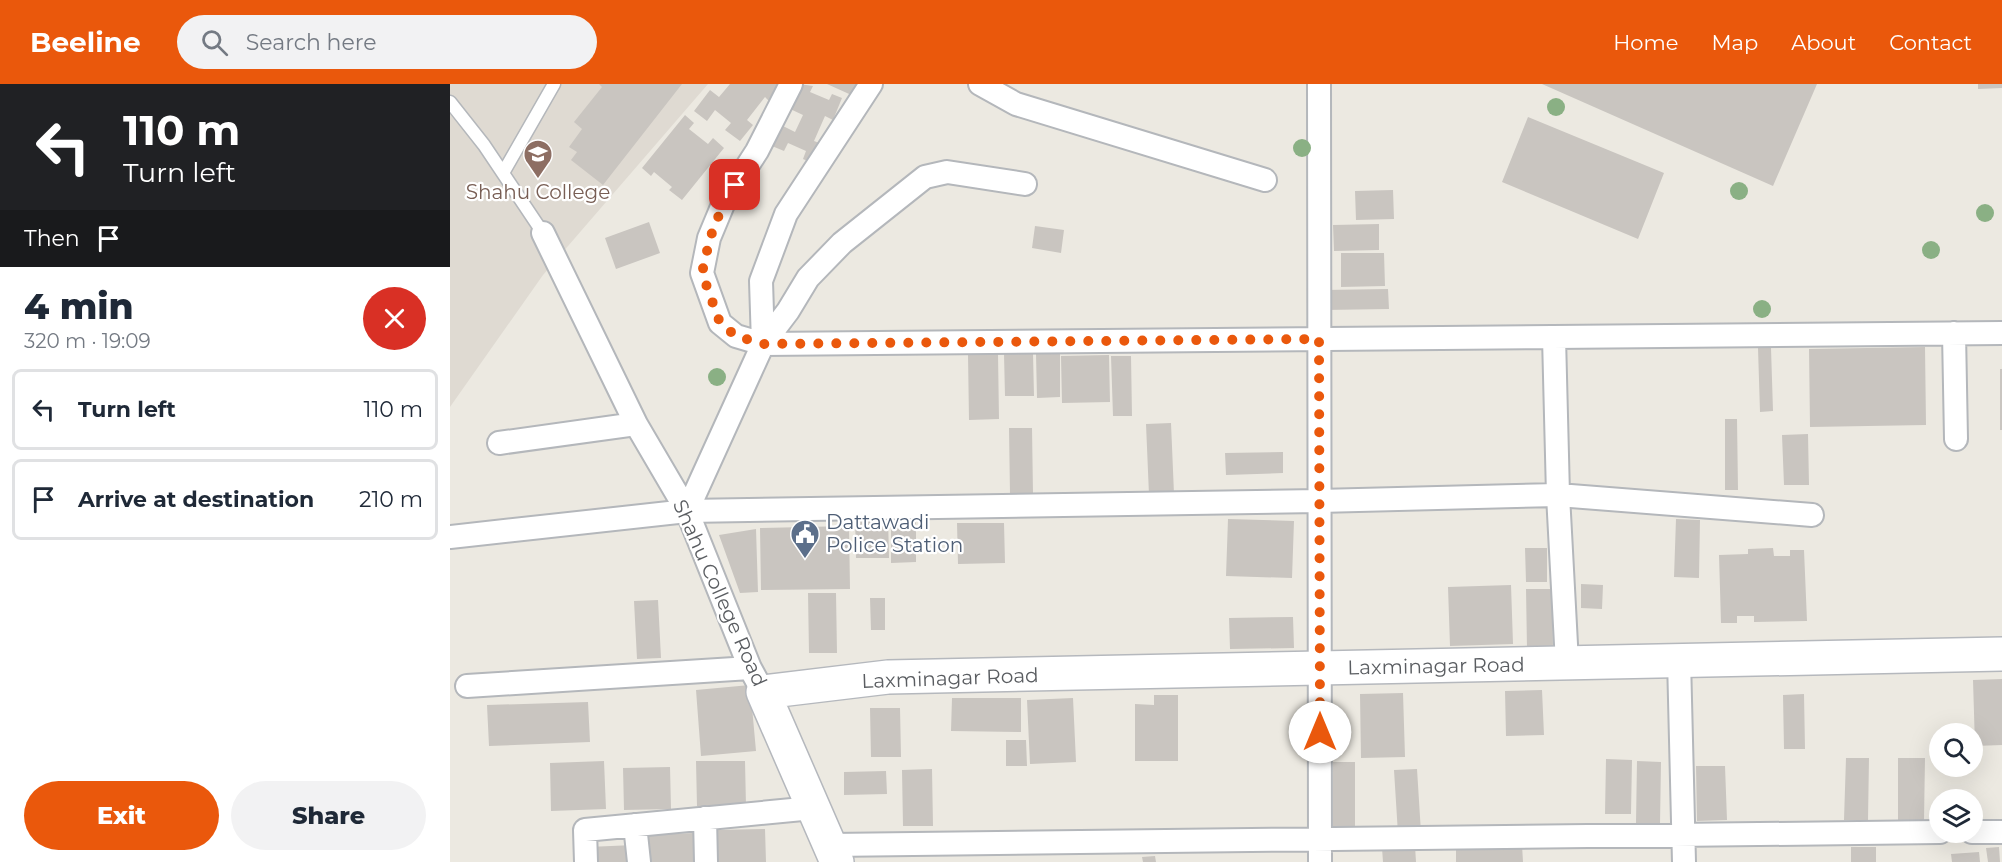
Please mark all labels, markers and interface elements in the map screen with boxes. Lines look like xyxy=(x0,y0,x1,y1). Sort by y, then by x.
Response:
search box xyxy=(177,15,597,69)
text: Beeline xyxy=(30,25,141,59)
icon: search xyxy=(198,26,231,59)
text: Search here xyxy=(246,29,377,56)
text: Home xyxy=(1613,30,1678,55)
text: Map xyxy=(1711,30,1758,55)
text: About xyxy=(1791,30,1856,55)
text: Contact xyxy=(1889,30,1972,55)
text: 110 m xyxy=(123,104,240,156)
icon: left xyxy=(24,108,102,186)
school or university icon: Shahu College xyxy=(522,138,554,180)
text: Turn left xyxy=(123,156,236,189)
pin xyxy=(709,159,760,210)
icon: arrive xyxy=(718,168,751,201)
place label: Shahu College xyxy=(466,180,610,204)
icon: arrive xyxy=(92,222,125,255)
text: Then xyxy=(24,225,80,252)
text: 4 min xyxy=(24,284,134,328)
button: close xyxy=(363,287,426,350)
text: 320 m · 19:09 xyxy=(24,329,151,353)
icon: left xyxy=(27,393,60,426)
text: Turn left xyxy=(78,396,176,423)
text: 110 m xyxy=(363,396,423,423)
icon: arrive xyxy=(27,483,60,516)
text: Arrive at destination xyxy=(78,486,314,513)
text: 210 m xyxy=(359,486,423,513)
street label: Shahu College Road xyxy=(668,496,772,690)
place label: Dattawadi Police Station xyxy=(826,510,963,557)
public building icon: Dattawadi Police Station xyxy=(789,518,821,560)
street label: Laxminagar Road xyxy=(1347,652,1525,680)
street label: Laxminagar Road xyxy=(861,663,1039,693)
position arrow xyxy=(1288,700,1352,764)
map controls xyxy=(1929,723,1983,843)
button: search xyxy=(1929,723,1983,777)
button: Exit xyxy=(24,781,219,850)
button: Share xyxy=(231,781,426,850)
button: layers xyxy=(1929,789,1983,843)

